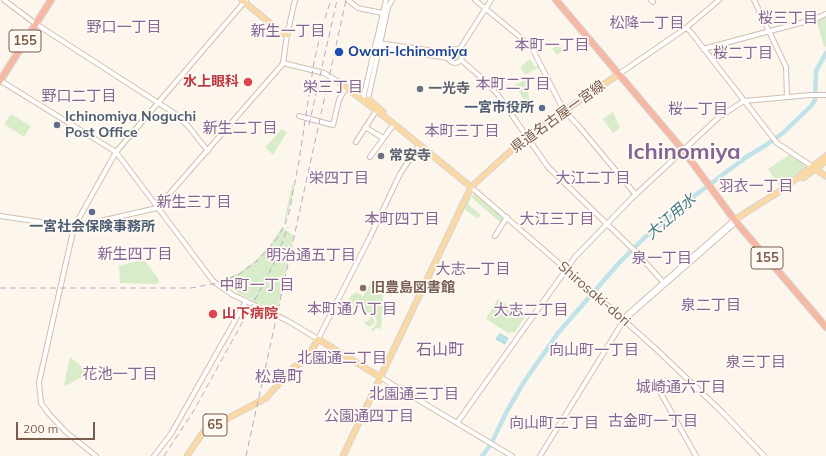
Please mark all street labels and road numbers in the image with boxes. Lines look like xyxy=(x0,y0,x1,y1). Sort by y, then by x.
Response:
road number: 155 xyxy=(9,30,41,52)
street label: 県道名古屋一宮線 xyxy=(508,77,608,157)
road number: 155 xyxy=(751,247,783,269)
street label: Shirosaki-dori xyxy=(554,258,634,330)
road number: 65 xyxy=(203,414,227,436)

